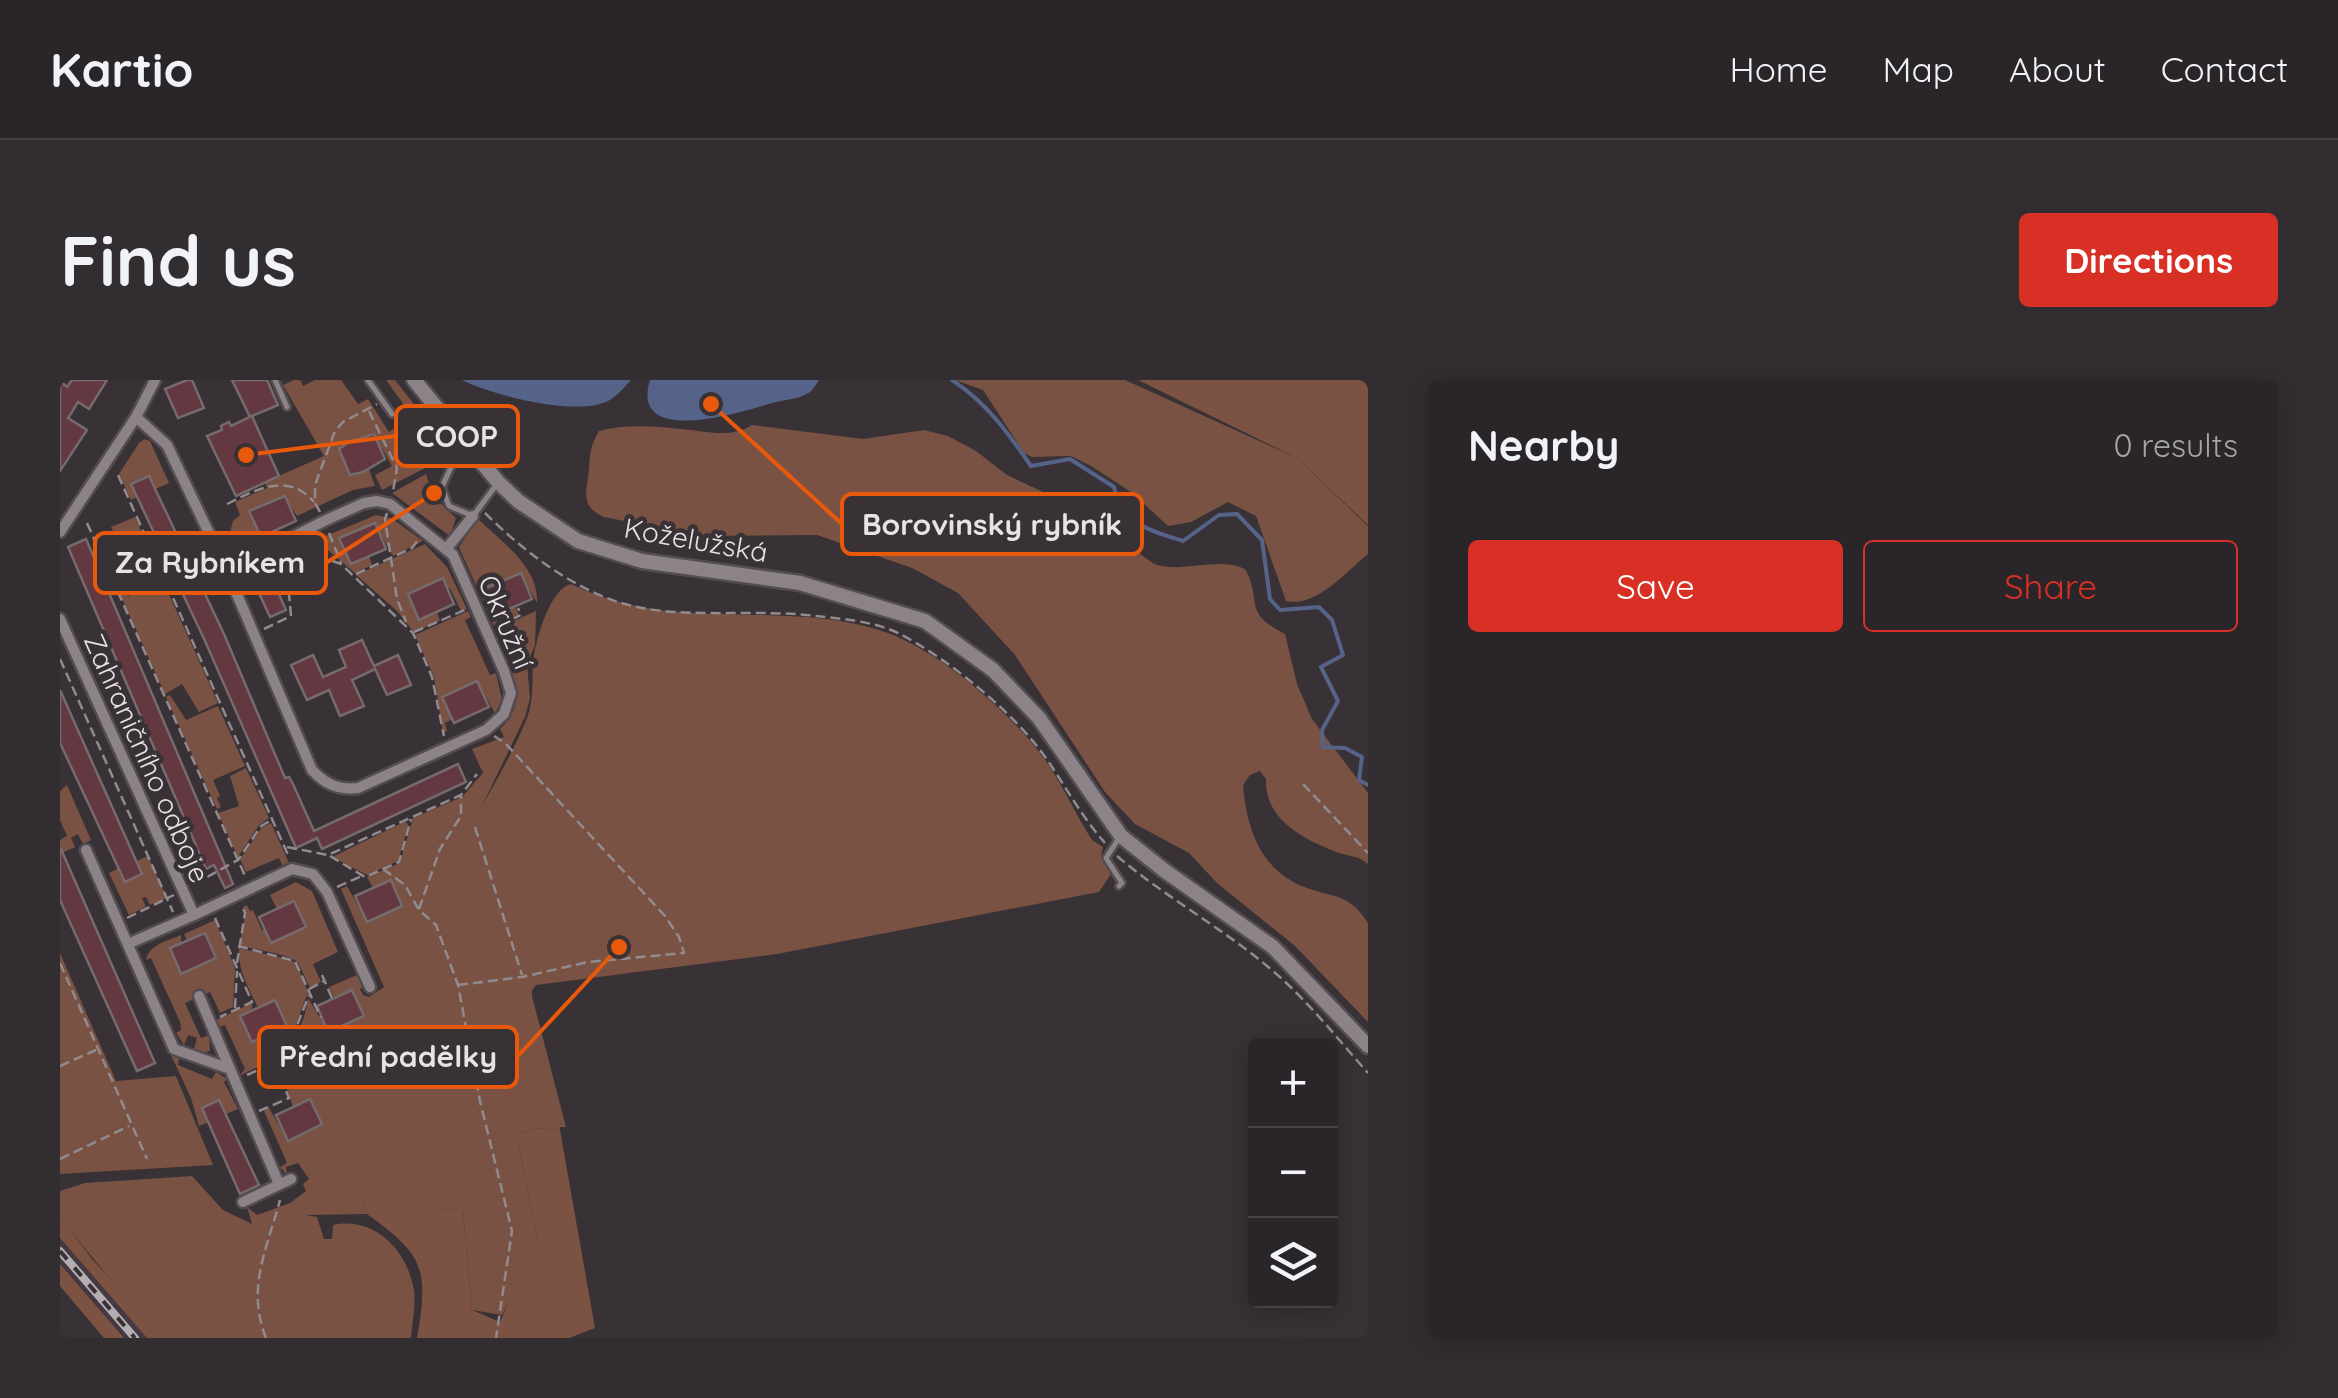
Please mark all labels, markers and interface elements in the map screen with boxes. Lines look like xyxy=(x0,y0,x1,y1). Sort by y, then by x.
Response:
text: Kartio xyxy=(50,39,193,99)
text: Home xyxy=(1730,47,1828,91)
text: Map xyxy=(1883,47,1954,91)
text: About xyxy=(2009,47,2106,91)
text: Contact xyxy=(2161,47,2288,91)
button: Directions xyxy=(2019,213,2278,307)
text: Find us xyxy=(60,216,296,304)
callout: COOP xyxy=(396,406,518,466)
text: COOP xyxy=(416,417,498,455)
text: Nearby xyxy=(1468,419,1619,472)
text: 0 results xyxy=(2114,425,2238,465)
callout: Borovinský rybník xyxy=(842,494,1142,554)
text: Borovinský rybník xyxy=(862,505,1122,543)
street label: Koželužská xyxy=(622,510,771,569)
callout: Za Rybníkem xyxy=(95,533,326,593)
button: Save xyxy=(1468,540,1843,632)
button: Share xyxy=(1863,540,2238,632)
text: Za Rybníkem xyxy=(115,543,305,581)
street label: Okružní xyxy=(471,570,542,674)
street label: Zahraničního odboje xyxy=(77,628,218,888)
callout: Přední padělky xyxy=(259,1027,517,1087)
text: Přední padělky xyxy=(279,1037,497,1075)
map controls xyxy=(1248,1038,1338,1308)
button: + xyxy=(1248,1038,1338,1128)
button: − xyxy=(1248,1128,1338,1218)
button: layers xyxy=(1248,1218,1338,1308)

